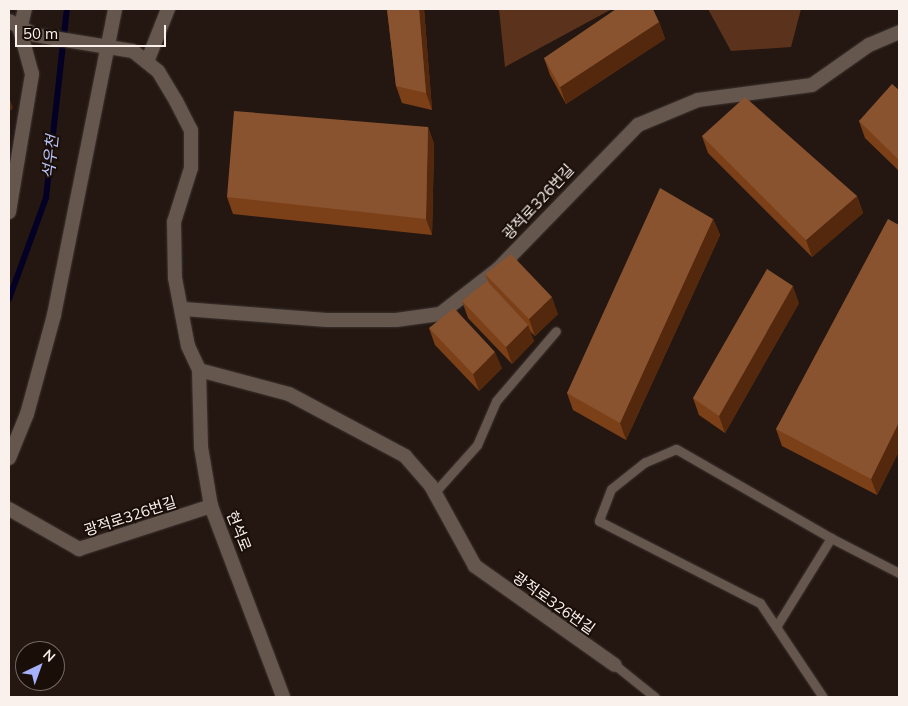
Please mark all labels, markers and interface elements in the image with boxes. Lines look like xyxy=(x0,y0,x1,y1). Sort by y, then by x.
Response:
scale bar xyxy=(18,15,169,47)
text: 50 m xyxy=(23,24,58,43)
water label: 석우천 xyxy=(38,134,62,180)
street label: 광적로326번길 xyxy=(499,161,577,243)
street label: 광적로326번길 xyxy=(82,493,178,539)
street label: 현석로 xyxy=(223,508,255,554)
street label: 광적로326번길 xyxy=(510,568,598,638)
north arrow xyxy=(15,641,65,691)
text: N xyxy=(39,645,59,666)

